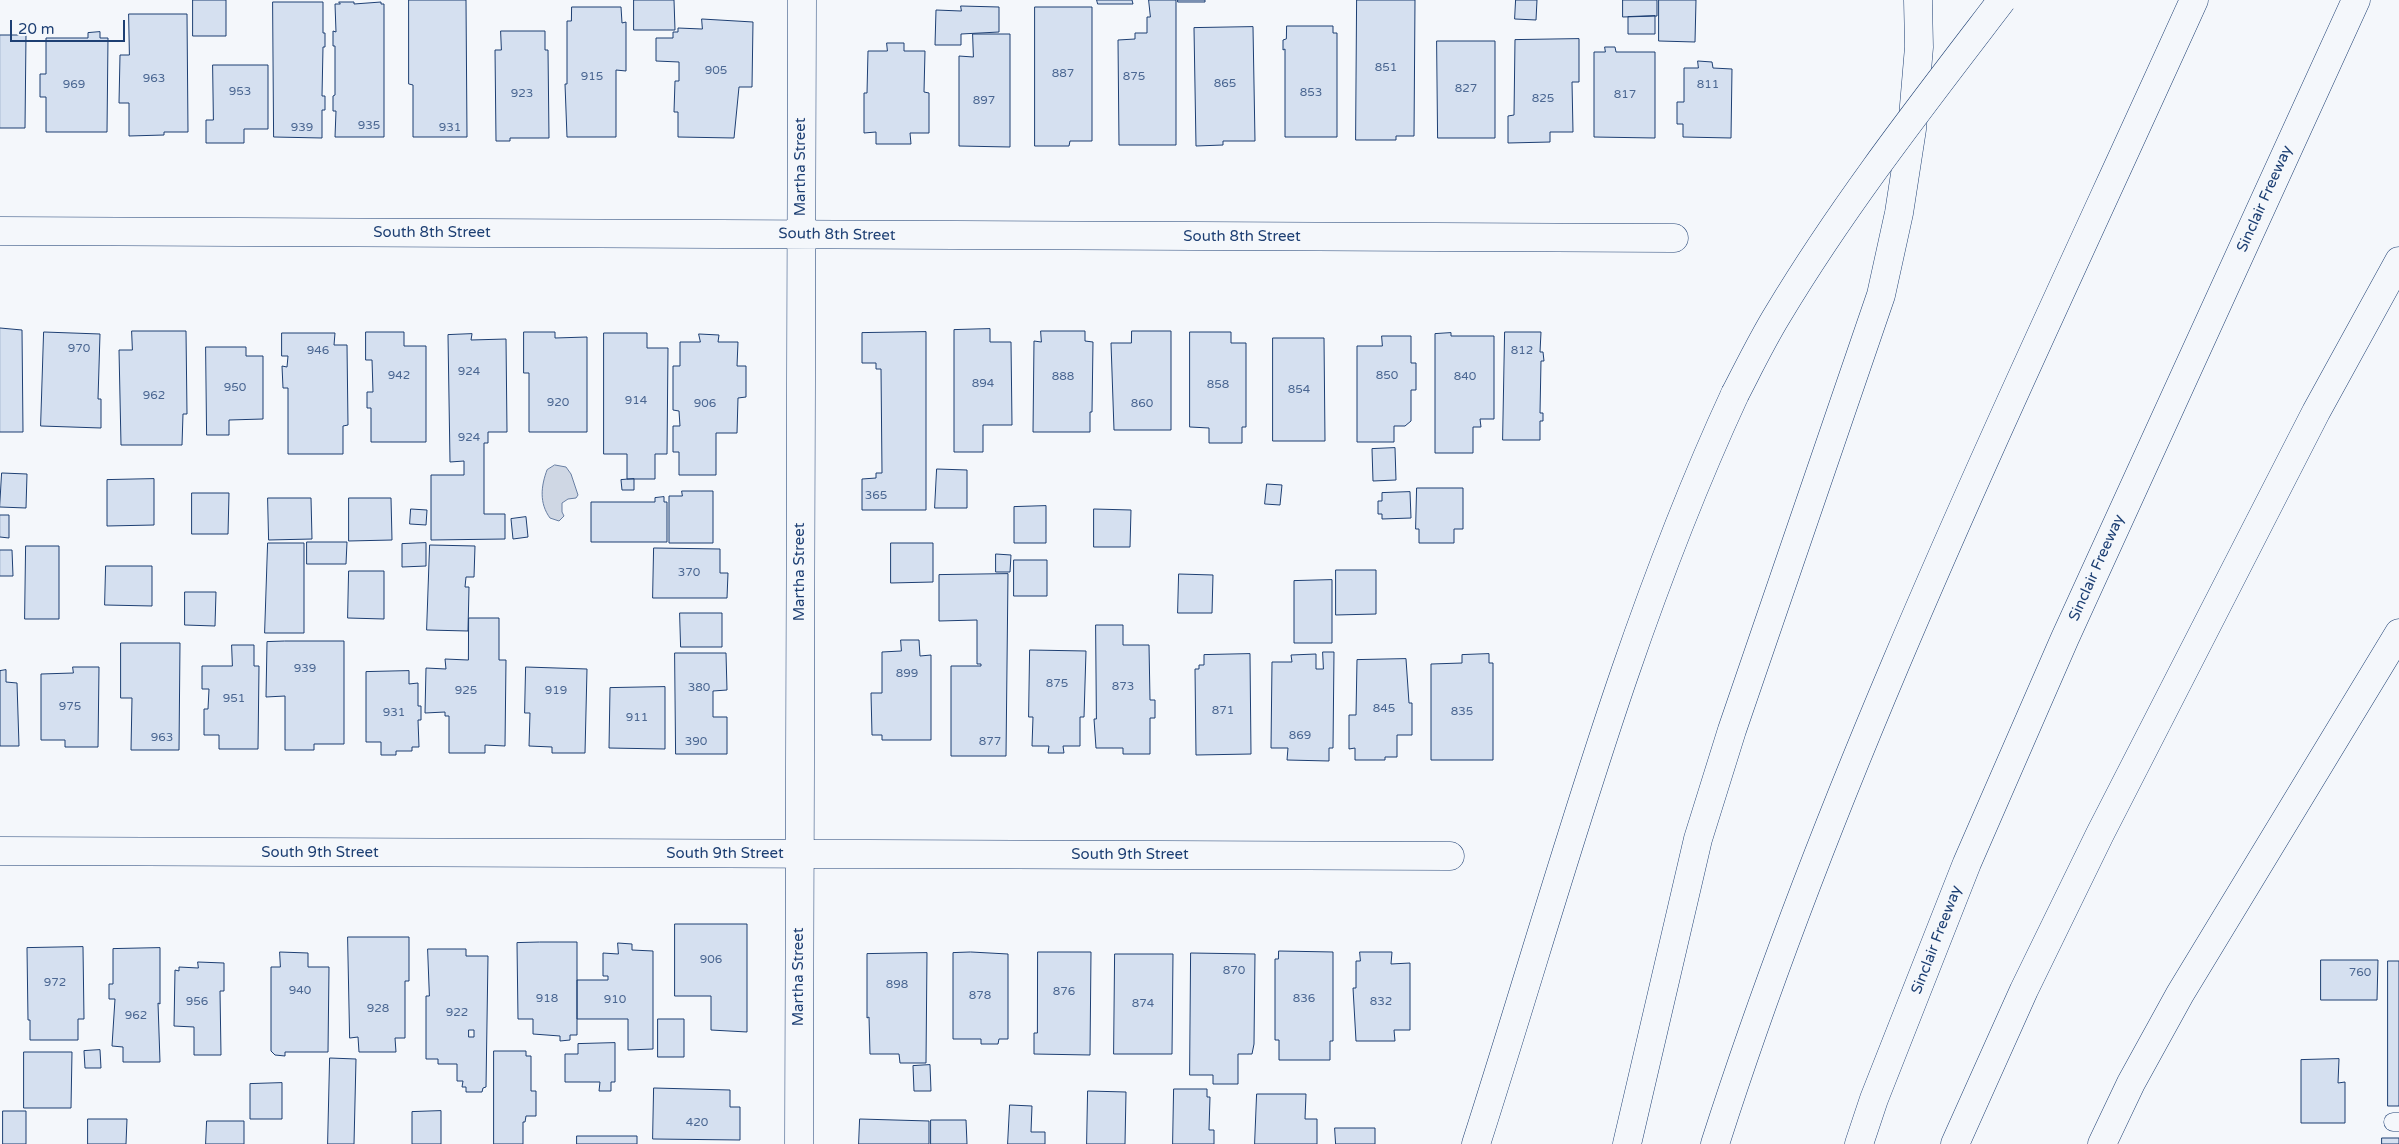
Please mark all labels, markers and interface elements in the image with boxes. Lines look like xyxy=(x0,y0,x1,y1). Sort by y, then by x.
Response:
scale bar xyxy=(12,10,128,42)
text: 20 m xyxy=(18,20,55,38)
house number: 851 xyxy=(1375,61,1397,75)
house number: 905 xyxy=(705,64,727,78)
house number: 887 xyxy=(1052,67,1074,81)
house number: 915 xyxy=(581,70,603,84)
house number: 875 xyxy=(1123,70,1145,84)
house number: 963 xyxy=(143,72,165,86)
house number: 865 xyxy=(1214,77,1236,91)
house number: 969 xyxy=(63,78,85,92)
house number: 811 xyxy=(1697,78,1719,92)
house number: 827 xyxy=(1455,82,1477,96)
house number: 953 xyxy=(229,85,251,99)
house number: 853 xyxy=(1300,86,1322,100)
house number: 923 xyxy=(511,87,533,101)
house number: 817 xyxy=(1614,88,1636,102)
house number: 825 xyxy=(1532,92,1554,106)
house number: 897 xyxy=(973,94,995,108)
street label: Martha Street xyxy=(792,118,810,216)
house number: 935 xyxy=(358,119,380,133)
house number: 939 xyxy=(291,121,313,135)
house number: 931 xyxy=(439,121,461,135)
street label: Sinclair Freeway xyxy=(2233,143,2297,255)
street label: South 8th Street xyxy=(373,224,491,242)
street label: South 8th Street xyxy=(778,225,896,245)
street label: South 8th Street xyxy=(1183,228,1301,246)
house number: 970 xyxy=(68,342,90,356)
house number: 946 xyxy=(307,344,329,358)
house number: 812 xyxy=(1511,344,1533,358)
house number: 924 xyxy=(458,365,480,379)
house number: 942 xyxy=(388,369,410,383)
house number: 850 xyxy=(1376,369,1398,383)
house number: 888 xyxy=(1052,370,1074,384)
house number: 840 xyxy=(1454,370,1476,384)
house number: 894 xyxy=(972,377,994,391)
house number: 858 xyxy=(1207,378,1229,392)
house number: 950 xyxy=(224,381,246,395)
house number: 854 xyxy=(1288,383,1310,397)
house number: 962 xyxy=(143,389,165,403)
house number: 914 xyxy=(625,394,647,408)
house number: 920 xyxy=(547,396,569,410)
house number: 906 xyxy=(694,397,716,411)
house number: 860 xyxy=(1131,397,1153,411)
house number: 924 xyxy=(458,431,480,445)
house number: 365 xyxy=(865,489,887,503)
street label: Sinclair Freeway xyxy=(2065,512,2129,624)
street label: Martha Street xyxy=(791,523,809,621)
house number: 370 xyxy=(678,566,700,580)
house number: 939 xyxy=(294,662,316,676)
house number: 899 xyxy=(896,667,918,681)
house number: 875 xyxy=(1046,677,1068,691)
house number: 873 xyxy=(1112,680,1134,694)
house number: 380 xyxy=(688,681,710,695)
house number: 925 xyxy=(455,684,477,698)
house number: 919 xyxy=(545,684,567,698)
house number: 951 xyxy=(223,692,245,706)
house number: 975 xyxy=(59,700,81,714)
house number: 845 xyxy=(1373,702,1395,716)
house number: 871 xyxy=(1212,704,1234,718)
house number: 835 xyxy=(1451,705,1473,719)
house number: 931 xyxy=(383,706,405,720)
house number: 911 xyxy=(626,711,648,725)
house number: 869 xyxy=(1289,729,1311,743)
house number: 963 xyxy=(151,731,173,745)
house number: 390 xyxy=(685,735,707,749)
house number: 877 xyxy=(979,735,1001,749)
street label: South 9th Street xyxy=(261,844,379,862)
street label: South 9th Street xyxy=(666,845,784,863)
street label: South 9th Street xyxy=(1071,846,1189,864)
street label: Sinclair Freeway xyxy=(1908,883,1966,997)
street label: Martha Street xyxy=(790,928,808,1026)
house number: 906 xyxy=(700,953,722,967)
house number: 870 xyxy=(1223,964,1245,978)
house number: 760 xyxy=(2349,966,2371,980)
house number: 972 xyxy=(44,976,66,990)
house number: 898 xyxy=(886,978,908,992)
house number: 940 xyxy=(289,984,311,998)
house number: 876 xyxy=(1053,985,1075,999)
house number: 878 xyxy=(969,989,991,1003)
house number: 918 xyxy=(536,992,558,1006)
house number: 836 xyxy=(1293,992,1315,1006)
house number: 910 xyxy=(604,993,626,1007)
house number: 956 xyxy=(186,995,208,1009)
house number: 832 xyxy=(1370,995,1392,1009)
house number: 874 xyxy=(1132,997,1154,1011)
house number: 928 xyxy=(367,1002,389,1016)
house number: 922 xyxy=(446,1006,468,1020)
house number: 962 xyxy=(125,1009,147,1023)
house number: 420 xyxy=(686,1116,708,1130)

